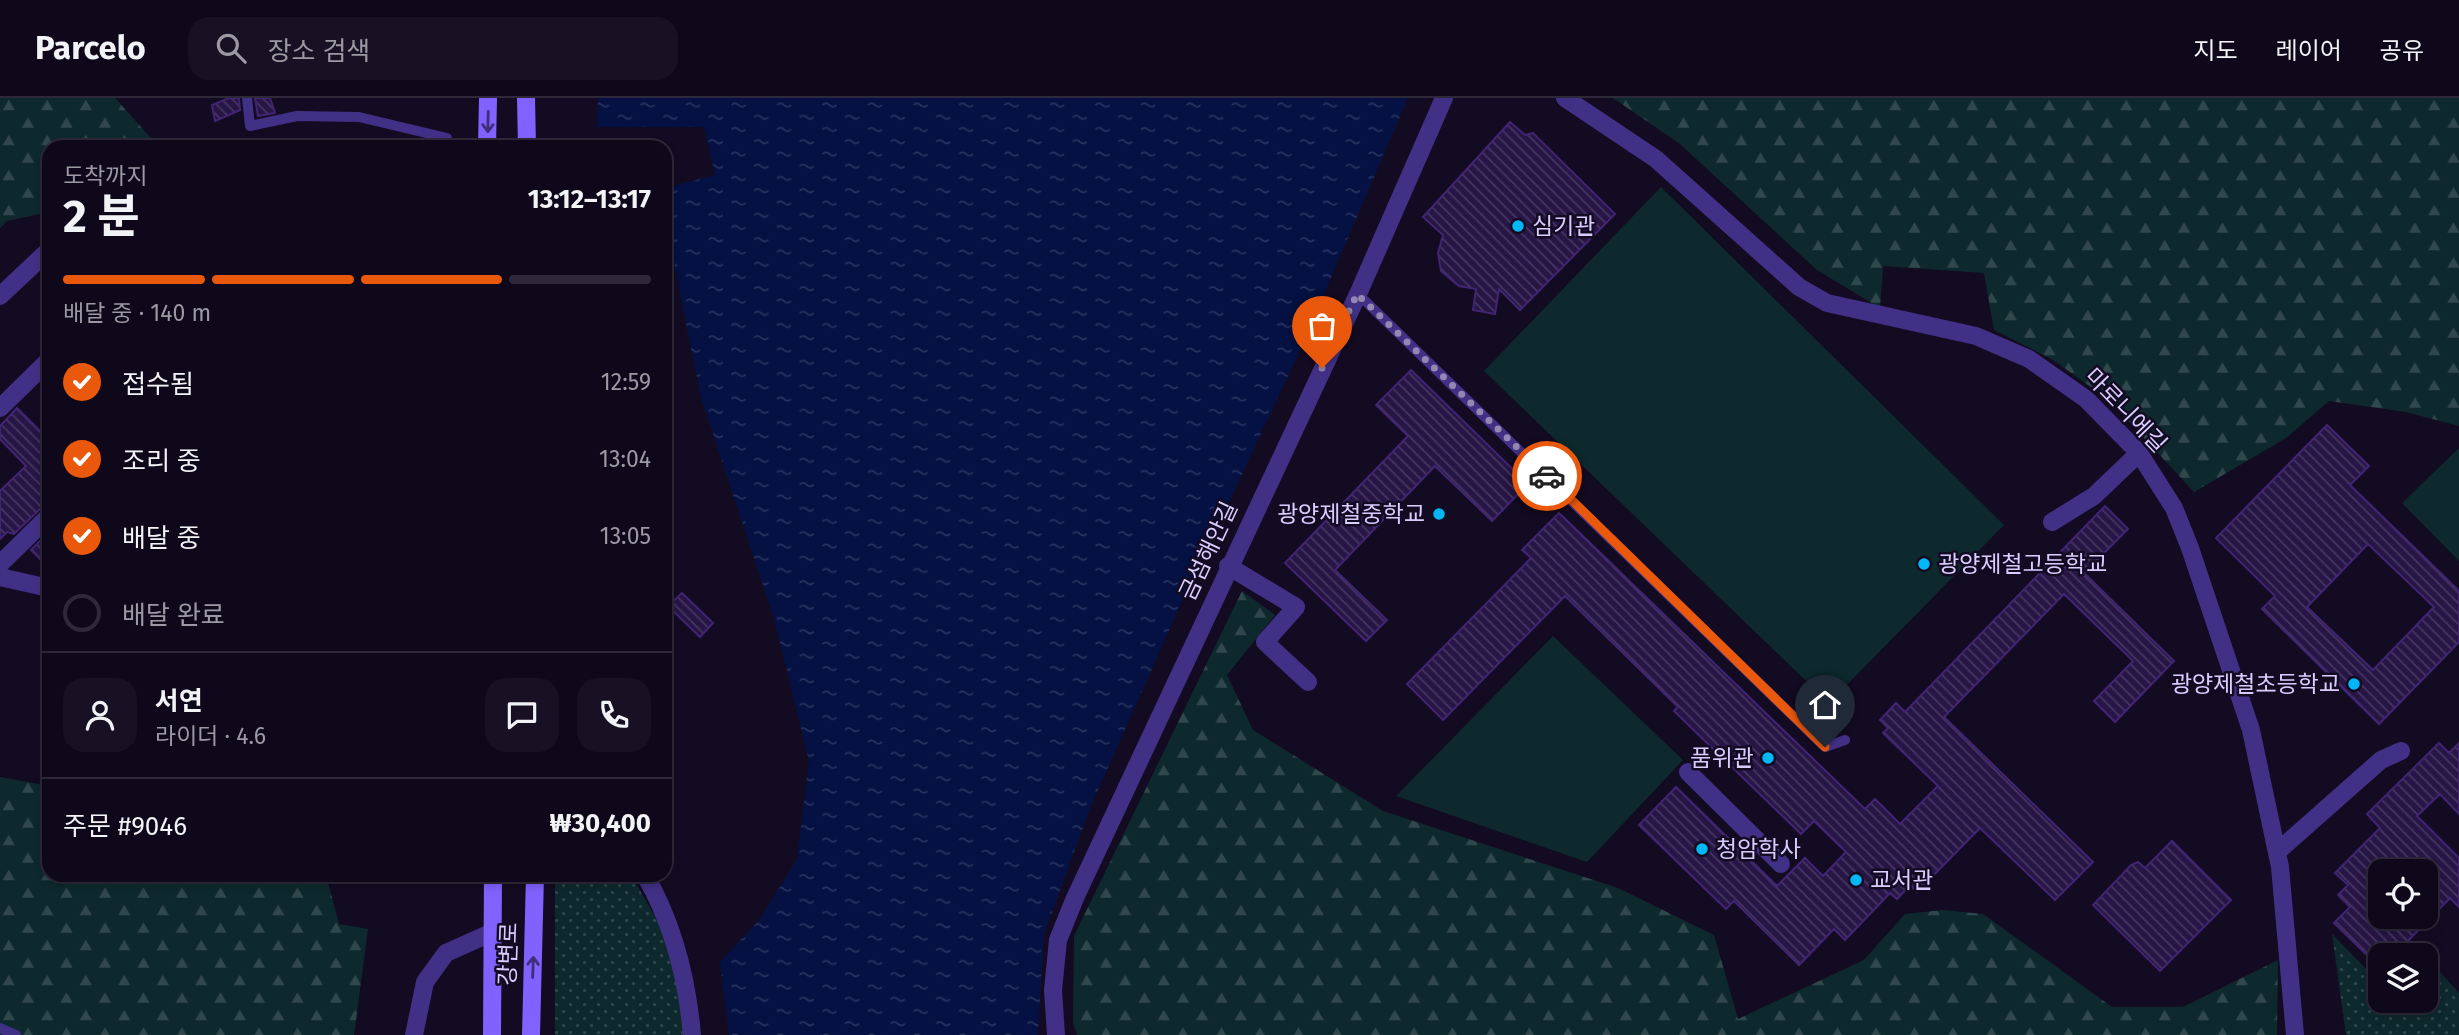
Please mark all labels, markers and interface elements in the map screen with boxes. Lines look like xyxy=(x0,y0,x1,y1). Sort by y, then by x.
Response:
search box xyxy=(188,17,678,80)
text: Parcelo xyxy=(35,28,146,68)
icon: search xyxy=(212,29,250,67)
text: 장소 검색 xyxy=(268,36,370,67)
text: 지도 xyxy=(2193,37,2238,65)
text: 레이어 xyxy=(2276,37,2342,65)
text: 공유 xyxy=(2380,37,2424,65)
one-way arrow xyxy=(481,111,495,134)
text: 도착까지 xyxy=(63,162,148,190)
text: 13:12–13:17 xyxy=(528,184,651,215)
text: 2 분 xyxy=(63,189,140,244)
place label: 심기관 xyxy=(1532,212,1595,240)
marker: 심기관 xyxy=(1510,218,1526,234)
pin xyxy=(1292,296,1352,368)
text: 배달 중 · 140 m xyxy=(63,299,211,327)
icon: bag xyxy=(1303,307,1341,345)
street label: 마로니에길 xyxy=(2079,362,2173,458)
icon: check xyxy=(63,363,101,401)
text: 12:59 xyxy=(601,368,651,396)
text: 접수됨 xyxy=(122,369,194,400)
icon: check xyxy=(63,440,101,478)
courier xyxy=(1512,441,1582,511)
text: 13:04 xyxy=(599,445,651,473)
text: 조리 중 xyxy=(122,446,201,477)
icon: car xyxy=(1528,457,1566,495)
street label: 금섬해안길 xyxy=(1173,497,1243,605)
place label: 광양제철중학교 xyxy=(1277,500,1425,528)
marker: 광양제철중학교 xyxy=(1431,506,1447,522)
icon: check xyxy=(63,517,101,555)
text: 13:05 xyxy=(600,522,651,550)
text: 배달 중 xyxy=(122,523,201,554)
place label: 광양제철고등학교 xyxy=(1938,550,2107,578)
marker: 광양제철고등학교 xyxy=(1916,556,1932,572)
text: 배달 완료 xyxy=(122,600,225,631)
place label: 광양제철초등학교 xyxy=(2171,670,2340,698)
pin xyxy=(1795,675,1855,747)
marker: 광양제철초등학교 xyxy=(2346,676,2362,692)
button: person xyxy=(63,678,137,752)
button: chat xyxy=(485,678,559,752)
button: phone xyxy=(577,678,651,752)
text: 서연 xyxy=(155,686,203,717)
icon: home xyxy=(1806,686,1844,724)
text: 라이더 · 4.6 xyxy=(155,722,266,750)
place label: 품위관 xyxy=(1691,744,1754,772)
marker: 품위관 xyxy=(1760,750,1776,766)
text: ₩30,400 xyxy=(550,808,651,839)
text: 주문 #9046 xyxy=(63,811,187,842)
place label: 청암학사 xyxy=(1716,835,1801,863)
marker: 청암학사 xyxy=(1694,841,1710,857)
map controls xyxy=(2368,859,2438,1013)
button: locate xyxy=(2368,859,2438,929)
place label: 교서관 xyxy=(1870,866,1933,894)
marker: 교서관 xyxy=(1848,872,1864,888)
street label: 강변로 xyxy=(493,922,523,986)
button: layers xyxy=(2368,943,2438,1013)
one-way arrow xyxy=(526,956,539,979)

